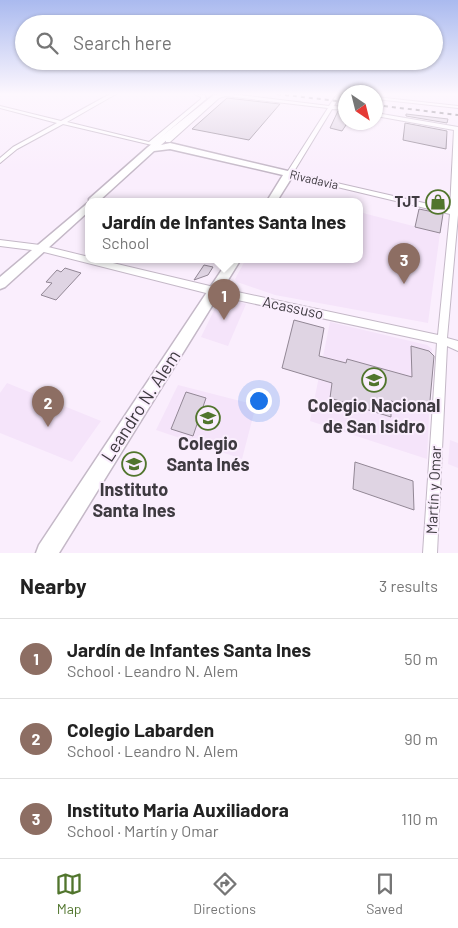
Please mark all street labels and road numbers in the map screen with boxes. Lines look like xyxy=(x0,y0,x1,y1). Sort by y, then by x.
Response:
street label: Rivadavia xyxy=(288,167,340,191)
street label: Acassuso xyxy=(261,292,325,322)
street label: Leandro N. Alem xyxy=(96,346,184,465)
street label: Martín y Omar xyxy=(422,445,444,535)

